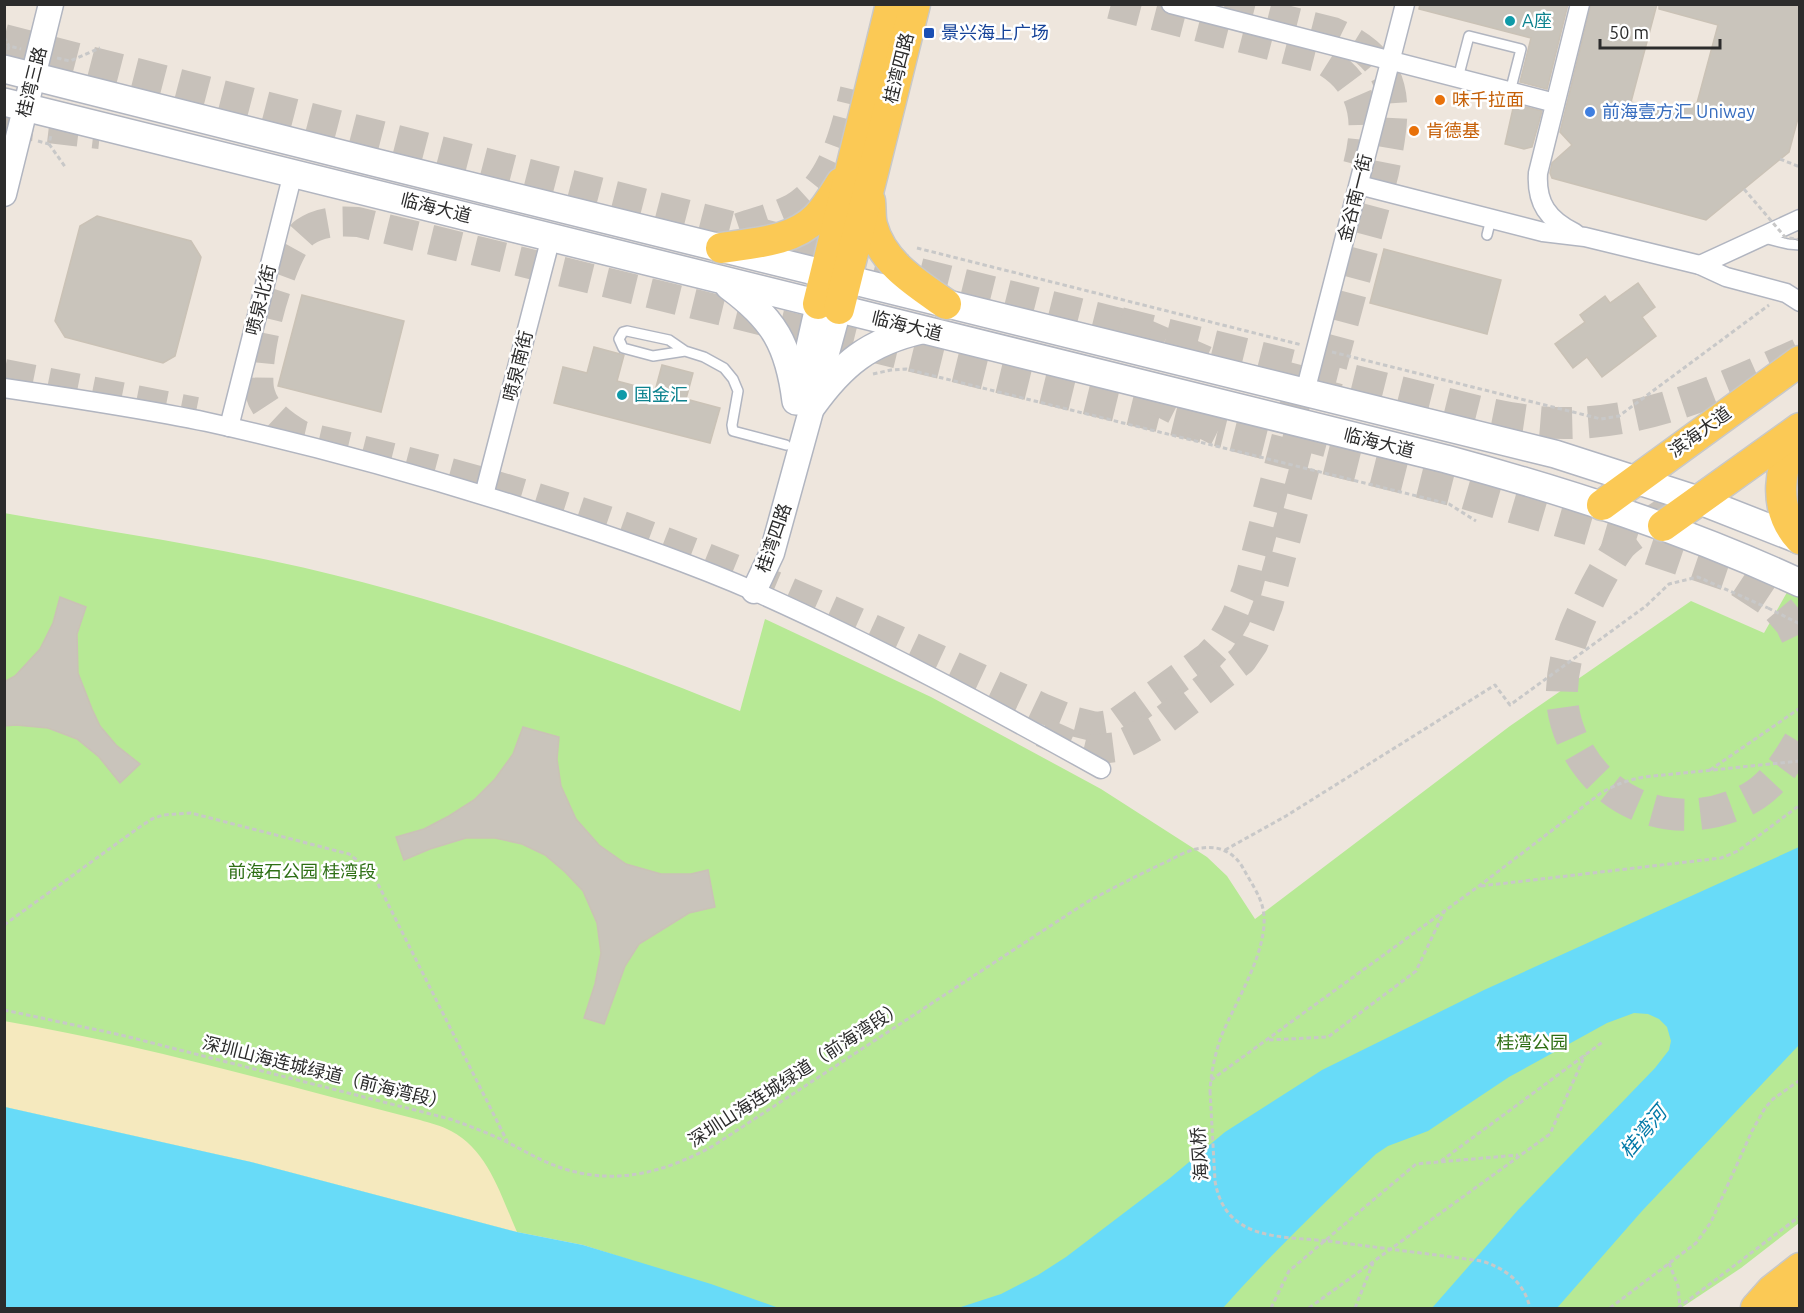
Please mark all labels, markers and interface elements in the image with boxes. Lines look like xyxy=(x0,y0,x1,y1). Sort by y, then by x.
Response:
place label: A座 xyxy=(1522,10,1552,30)
scale bar xyxy=(1600,12,1720,50)
marker: A座 xyxy=(1503,14,1517,28)
place label: 景兴海上广场 xyxy=(941,22,1049,42)
text: 50 m xyxy=(1609,22,1649,42)
marker: 景兴海上广场 xyxy=(922,26,936,40)
street label: 桂湾四路 xyxy=(880,30,916,105)
street label: 桂湾三路 xyxy=(13,44,49,119)
place label: 味千拉面 xyxy=(1452,89,1524,109)
marker: 味千拉面 xyxy=(1433,93,1447,107)
place label: 前海壹方汇 Uniway xyxy=(1602,101,1755,121)
marker: 前海壹方汇 Uniway xyxy=(1583,105,1597,119)
place label: 肯德基 xyxy=(1426,120,1480,140)
marker: 肯德基 xyxy=(1407,124,1421,138)
street label: 金谷南一街 xyxy=(1333,152,1375,244)
street label: 临海大道 xyxy=(399,189,474,225)
street label: 喷泉北街 xyxy=(242,262,278,337)
street label: 临海大道 xyxy=(870,307,945,343)
street label: 喷泉南街 xyxy=(499,328,535,403)
place label: 国金汇 xyxy=(634,384,688,404)
marker: 国金汇 xyxy=(615,388,629,402)
street label: 滨海大道 xyxy=(1664,402,1734,460)
street label: 临海大道 xyxy=(1342,424,1417,460)
street label: 桂湾四路 xyxy=(752,500,794,575)
park label: 前海石公园 桂湾段 xyxy=(228,861,376,881)
street label: 深圳山海连城绿道（前海湾段） xyxy=(684,996,907,1150)
street label: 深圳山海连城绿道（前海湾段） xyxy=(201,1032,450,1112)
park label: 桂湾公园 xyxy=(1496,1032,1568,1052)
water label: 桂湾河 xyxy=(1615,1098,1673,1162)
street label: 海风桥 xyxy=(1187,1126,1211,1182)

